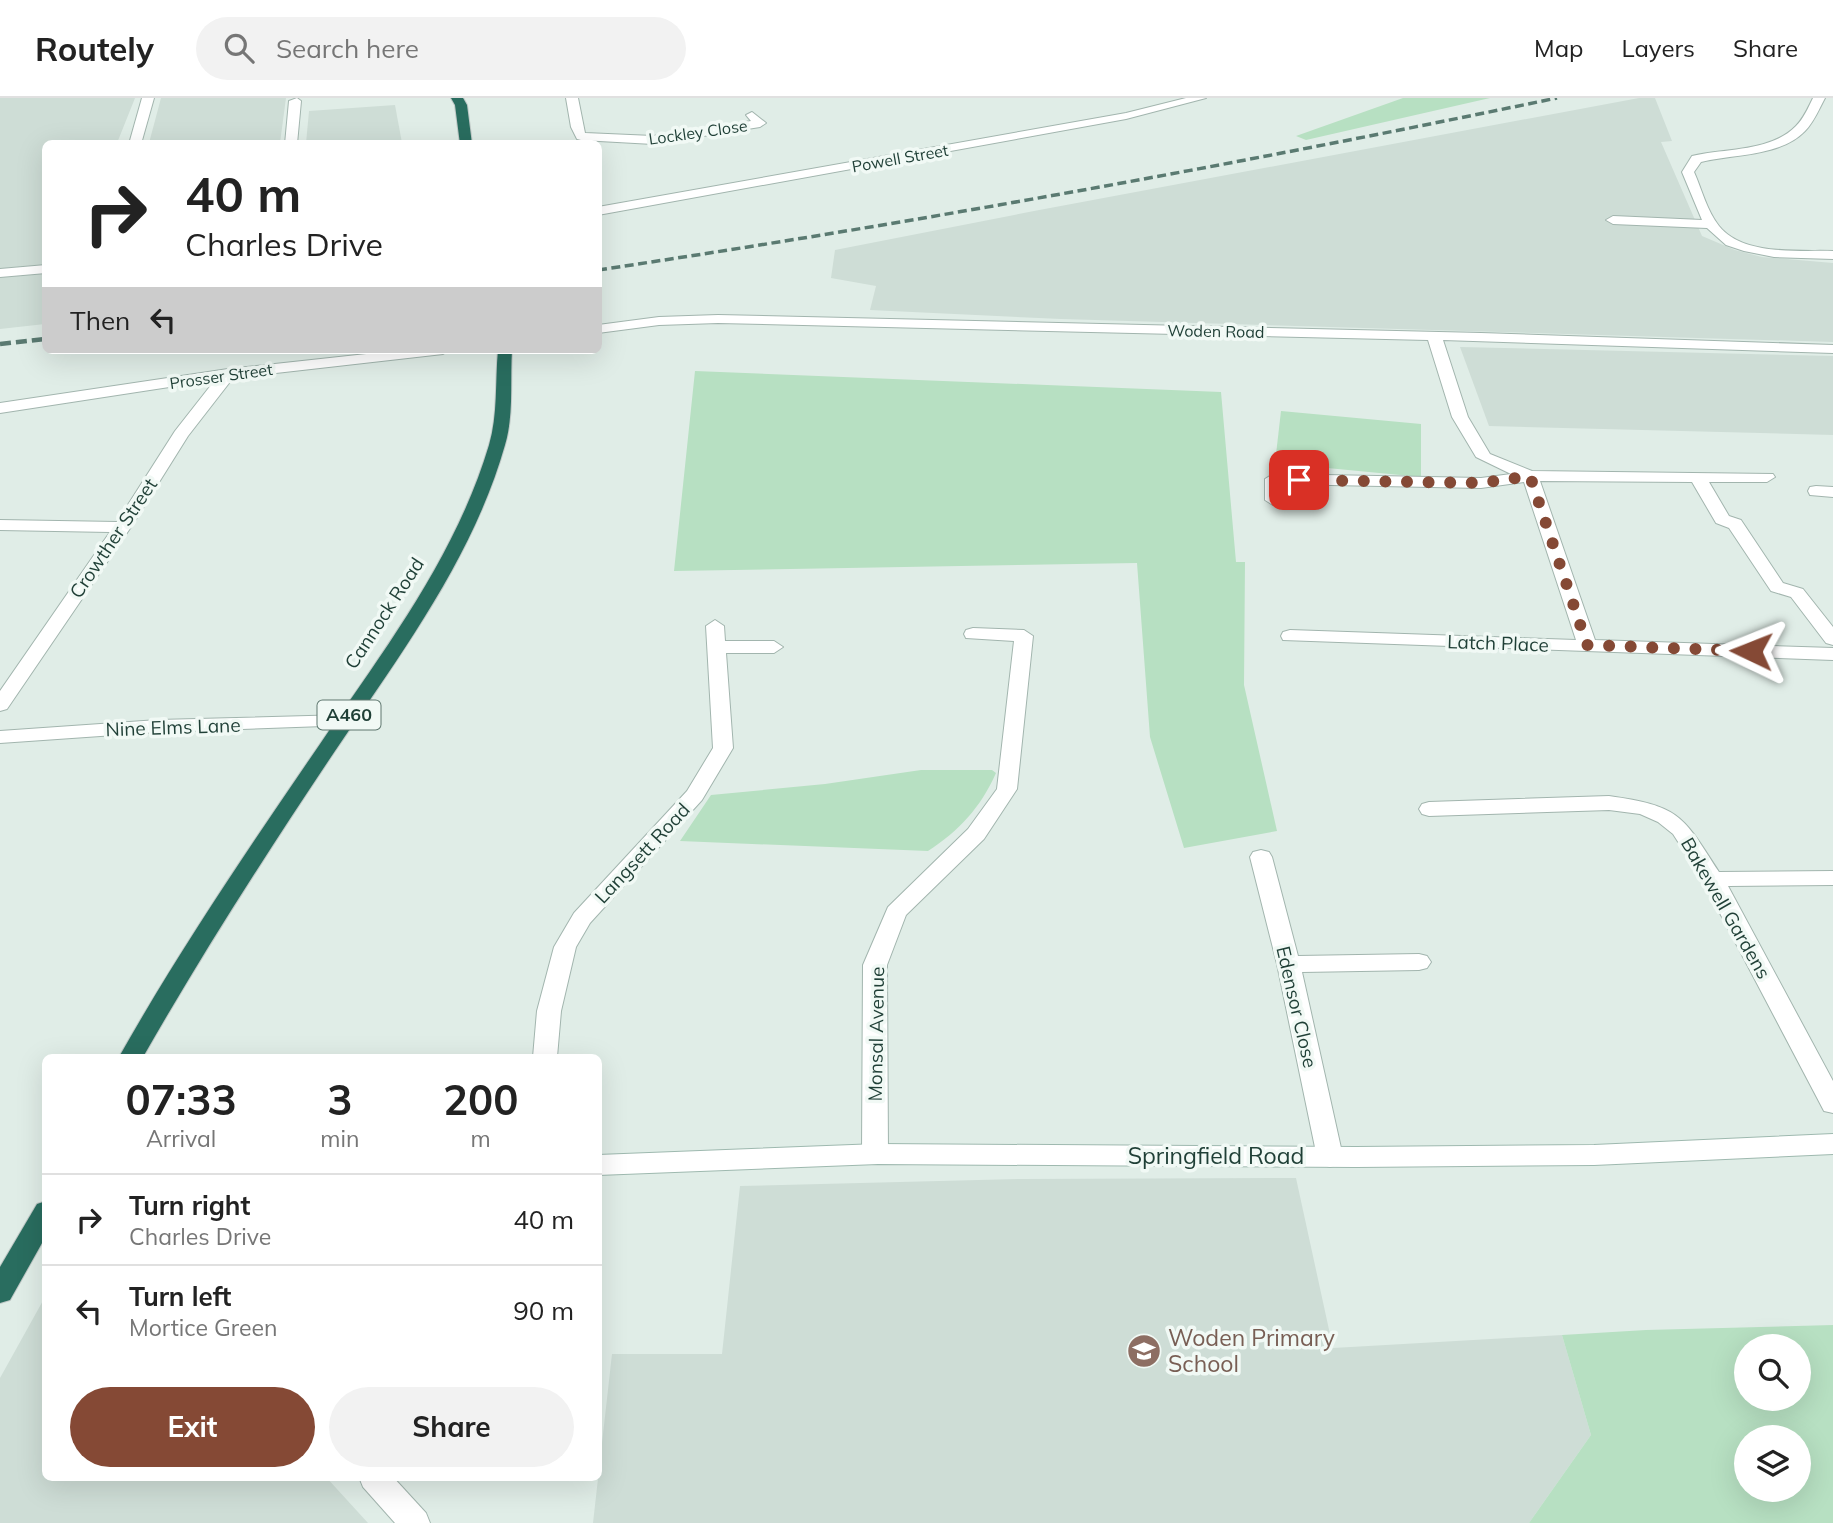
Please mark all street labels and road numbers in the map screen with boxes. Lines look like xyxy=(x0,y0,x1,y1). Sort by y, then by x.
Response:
street label: Lockley Close xyxy=(647,115,749,149)
street label: Powell Street xyxy=(850,140,950,176)
street label: Woden Road xyxy=(1167,320,1265,342)
street label: Prosser Street xyxy=(168,359,274,393)
street label: Crowther Street xyxy=(64,473,162,603)
street label: Cannock Road xyxy=(339,553,429,673)
street label: Latch Place xyxy=(1447,629,1549,657)
road number: A460 xyxy=(318,700,380,730)
street label: Nine Elms Lane xyxy=(105,713,241,741)
street label: Langsett Road xyxy=(589,798,695,908)
street label: Bakewell Gardens xyxy=(1676,833,1776,983)
street label: Edensor Close xyxy=(1271,944,1323,1070)
street label: Monsal Avenue xyxy=(863,966,889,1102)
street label: Springfield Road xyxy=(1128,1141,1304,1170)

